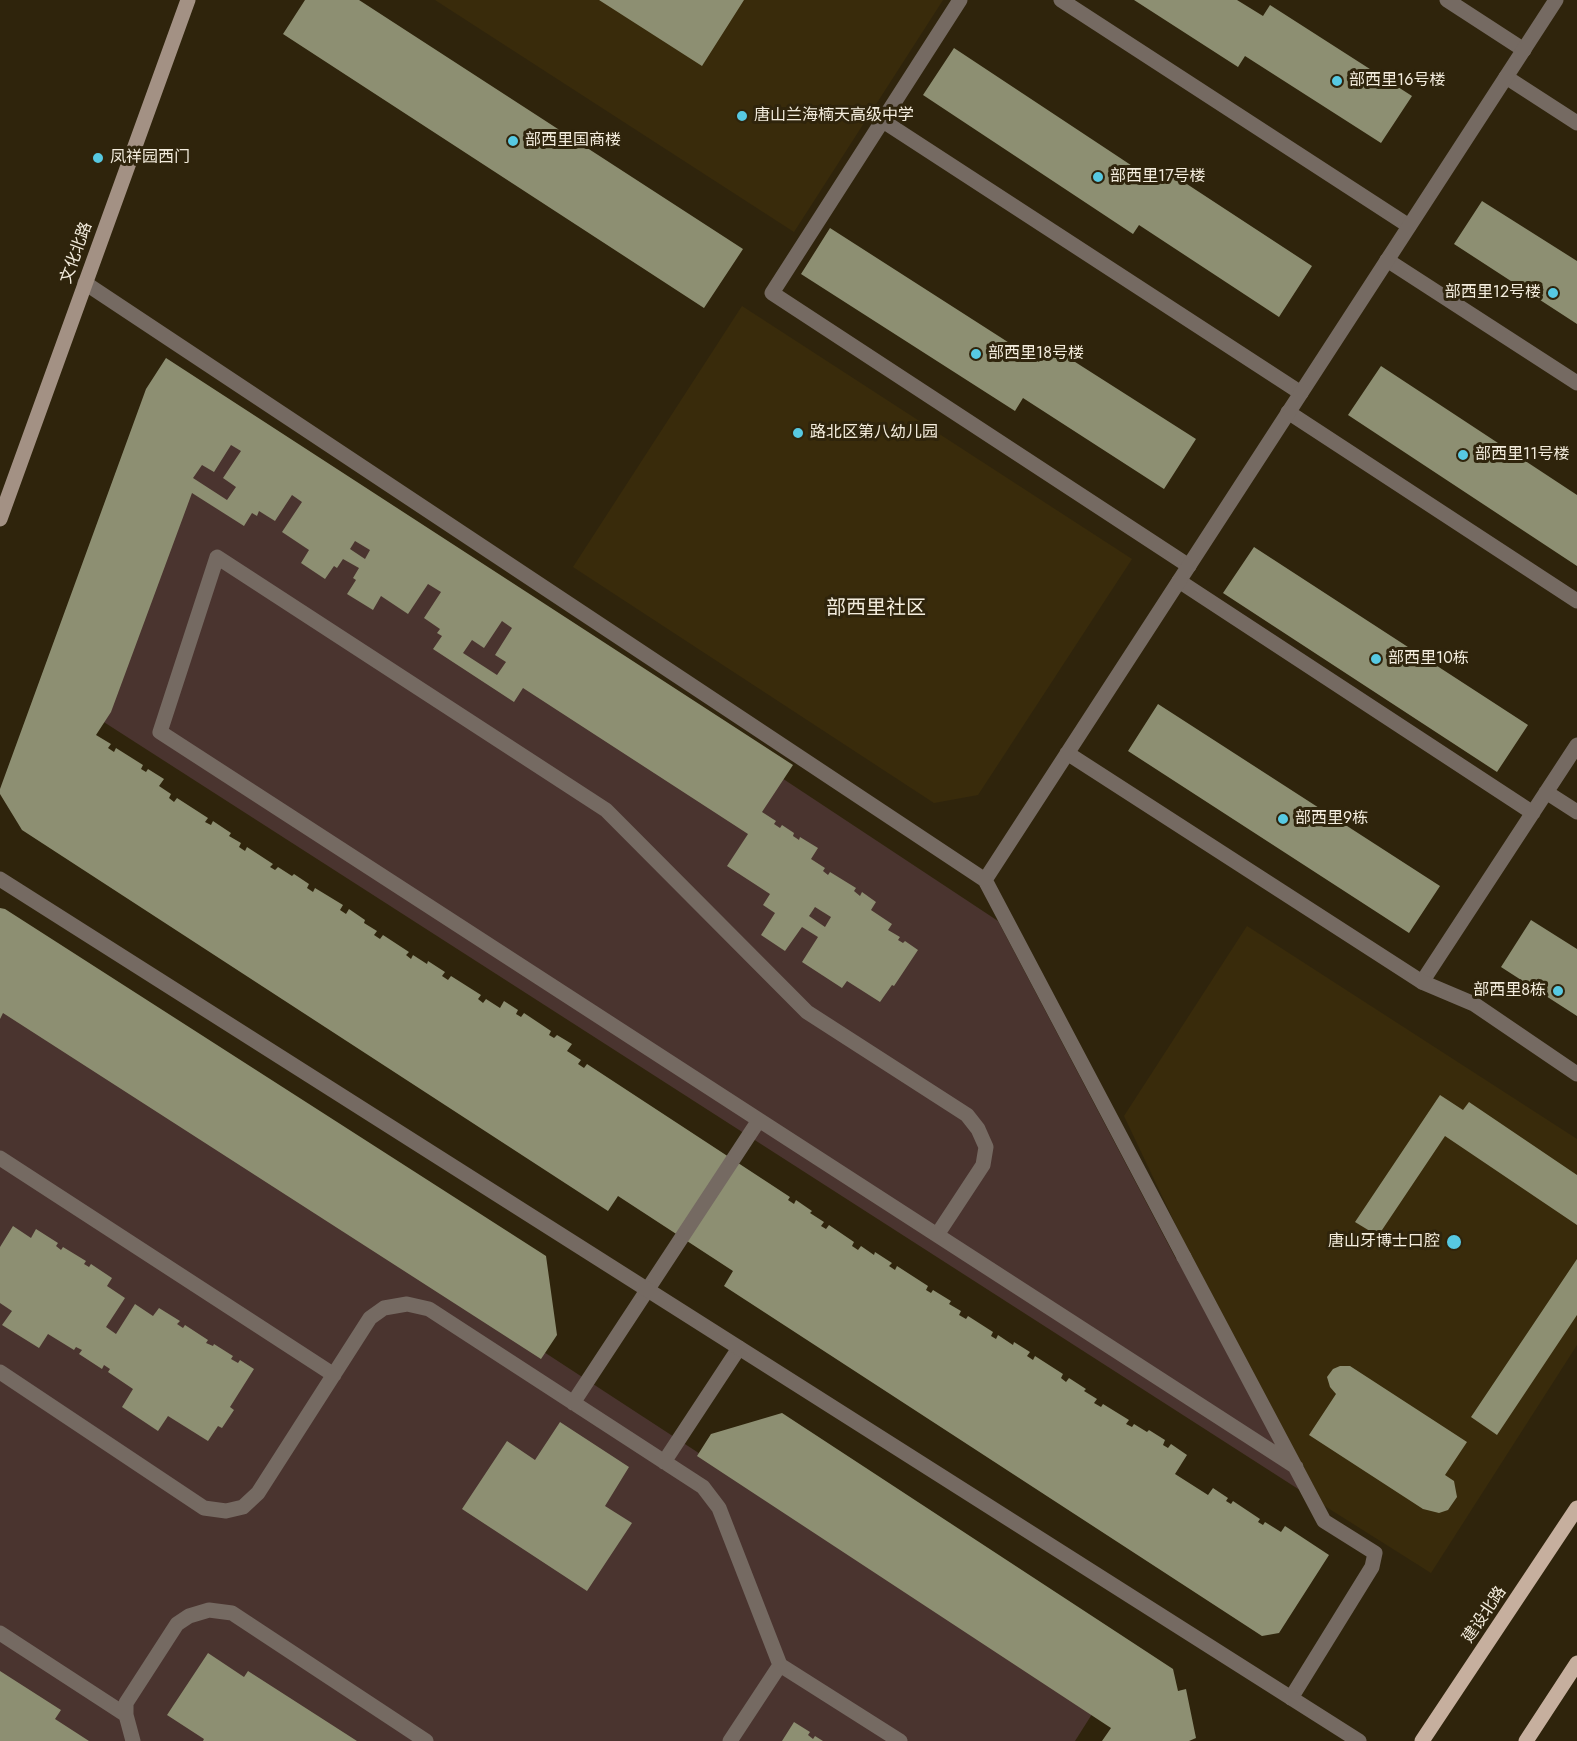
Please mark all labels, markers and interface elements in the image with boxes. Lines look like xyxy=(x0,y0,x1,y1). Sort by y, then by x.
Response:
place label: 部西里16号楼 xyxy=(1349,71,1445,91)
marker: 部西里16号楼 xyxy=(1330,74,1344,88)
place label: 唐山兰海楠天高级中学 xyxy=(754,106,914,126)
marker: 唐山兰海楠天高级中学 xyxy=(735,109,749,123)
place label: 部西里国商楼 xyxy=(525,131,621,151)
marker: 部西里国商楼 xyxy=(506,134,520,148)
place label: 凤祥园西门 xyxy=(110,148,190,168)
marker: 凤祥园西门 xyxy=(91,151,105,165)
place label: 部西里17号楼 xyxy=(1110,167,1206,187)
marker: 部西里17号楼 xyxy=(1091,170,1105,184)
street label: 文化北路 xyxy=(57,220,97,286)
place label: 部西里12号楼 xyxy=(1445,283,1541,303)
marker: 部西里12号楼 xyxy=(1546,286,1560,300)
place label: 部西里18号楼 xyxy=(988,344,1084,364)
marker: 部西里18号楼 xyxy=(969,347,983,361)
place label: 路北区第八幼儿园 xyxy=(810,423,938,443)
marker: 路北区第八幼儿园 xyxy=(791,426,805,440)
place label: 部西里11号楼 xyxy=(1475,445,1569,465)
marker: 部西里11号楼 xyxy=(1456,448,1470,462)
district label: 部西里社区 xyxy=(826,597,926,621)
place label: 部西里10栋 xyxy=(1388,649,1469,669)
marker: 部西里10栋 xyxy=(1369,652,1383,666)
place label: 部西里9栋 xyxy=(1295,809,1368,829)
marker: 部西里9栋 xyxy=(1276,812,1290,826)
place label: 部西里8栋 xyxy=(1473,981,1546,1001)
marker: 部西里8栋 xyxy=(1551,984,1565,998)
place label: 唐山牙博士口腔 xyxy=(1328,1232,1440,1252)
marker: 唐山牙博士口腔 xyxy=(1445,1233,1463,1251)
street label: 建设北路 xyxy=(1459,1583,1511,1647)

